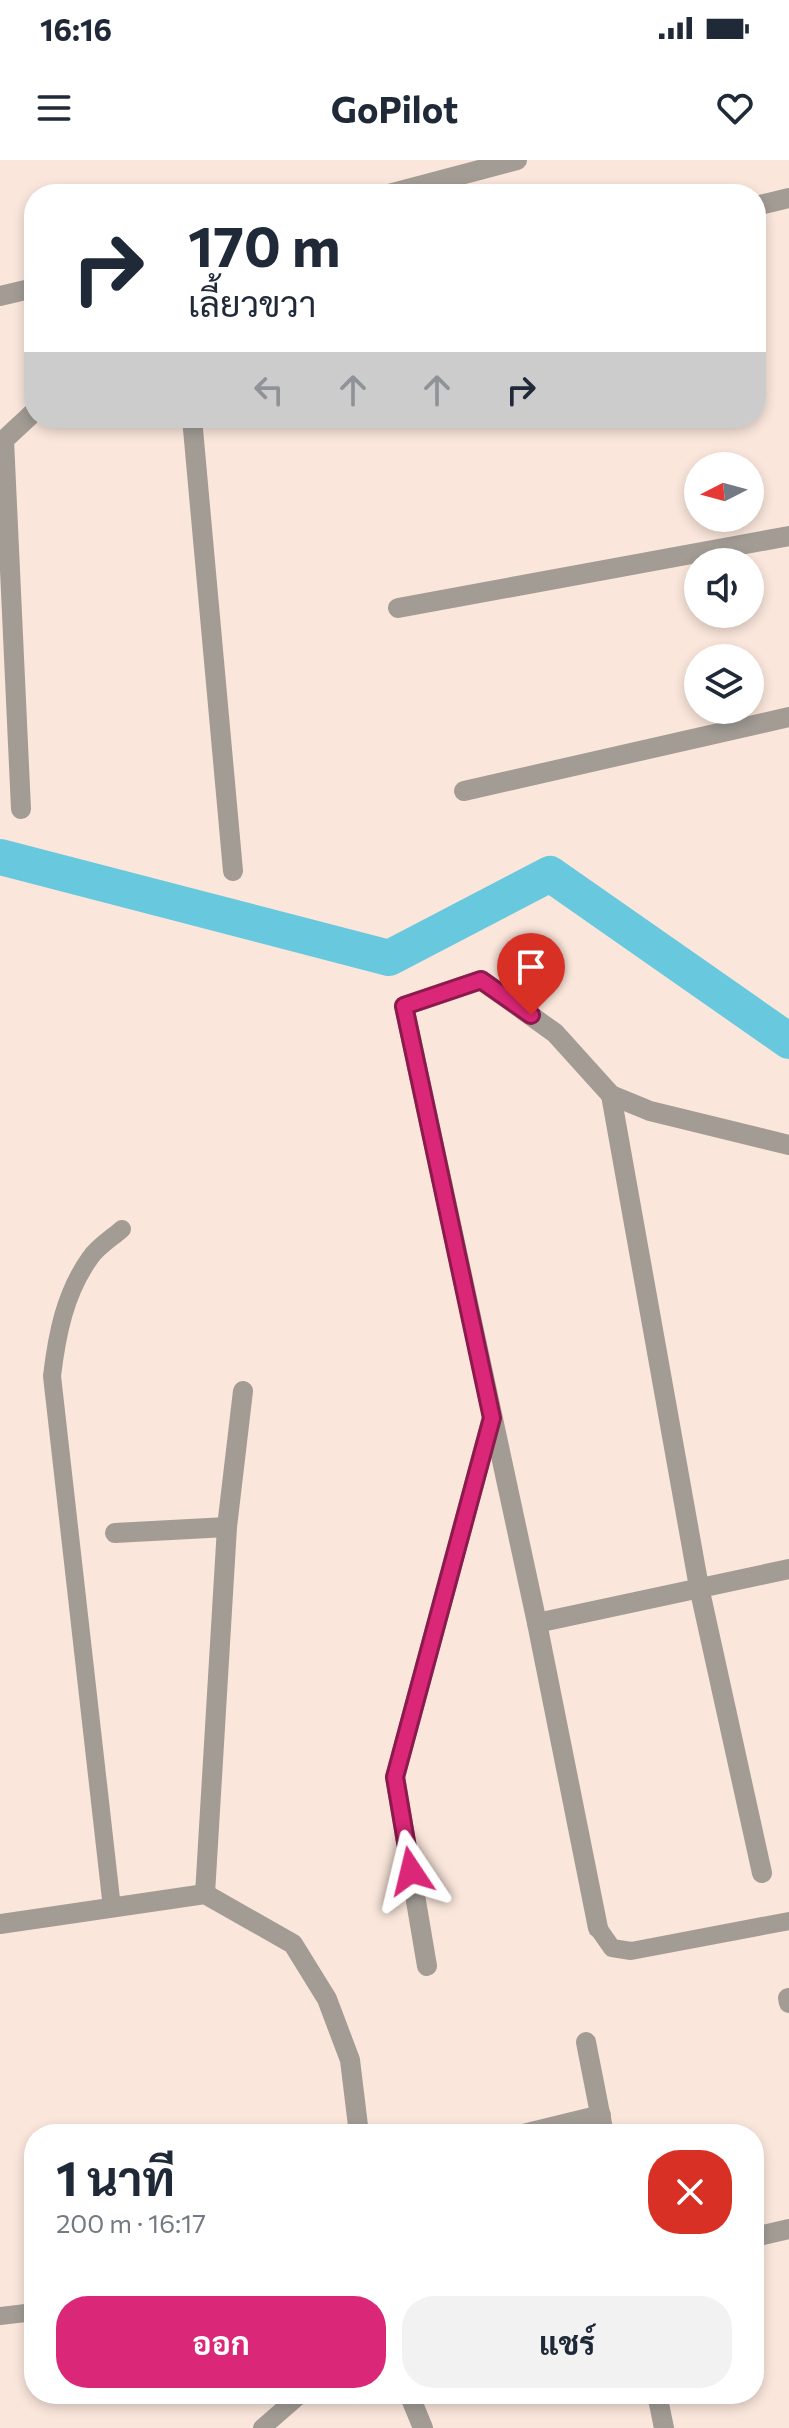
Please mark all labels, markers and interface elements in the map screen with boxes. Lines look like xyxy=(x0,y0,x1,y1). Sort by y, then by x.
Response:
text: 16:16 xyxy=(40,10,112,47)
icon: menu xyxy=(32,86,76,130)
text: GoPilot xyxy=(331,86,458,130)
icon: heart xyxy=(713,86,757,130)
text: 170 m xyxy=(188,210,341,279)
icon: right xyxy=(56,216,160,320)
text: เลี้ยวขวา xyxy=(188,280,316,324)
icon: left xyxy=(247,368,291,412)
icon: ahead xyxy=(331,368,375,412)
icon: ahead xyxy=(415,368,459,412)
icon: right xyxy=(499,368,543,412)
north arrow xyxy=(684,452,764,532)
map controls xyxy=(684,452,764,724)
button: sound xyxy=(684,548,764,628)
button: layers xyxy=(684,644,764,724)
pin xyxy=(497,933,565,1015)
icon: arrive xyxy=(509,945,553,989)
position arrow xyxy=(369,1829,453,1913)
text: 1 นาที xyxy=(56,2147,175,2206)
button: close xyxy=(648,2150,732,2234)
text: 200 m · 16:17 xyxy=(56,2207,206,2238)
button: ออก xyxy=(56,2296,386,2388)
button: แชร์ xyxy=(402,2296,732,2388)

